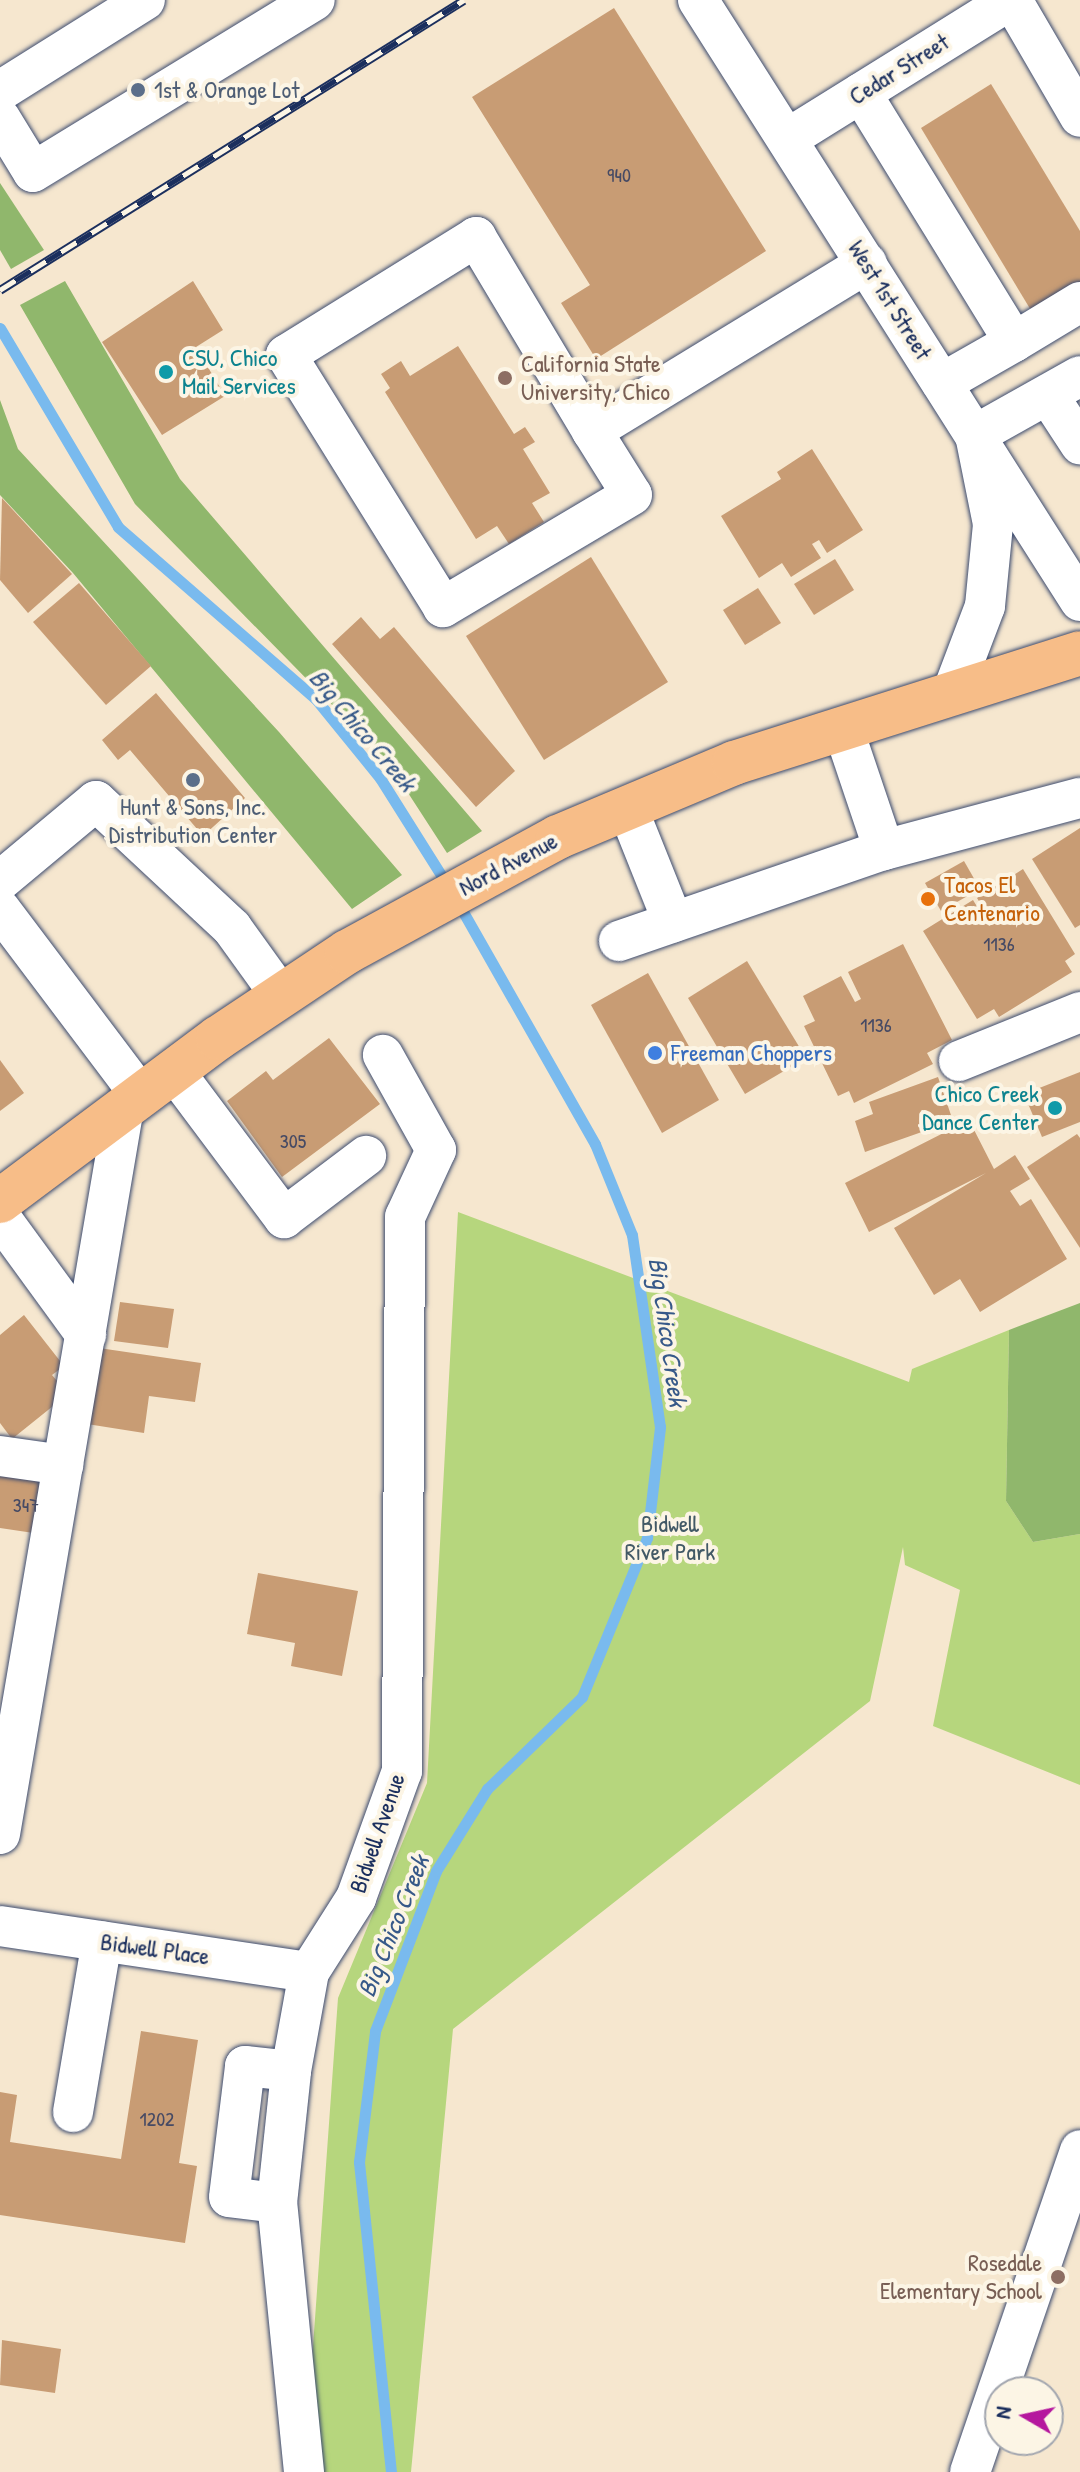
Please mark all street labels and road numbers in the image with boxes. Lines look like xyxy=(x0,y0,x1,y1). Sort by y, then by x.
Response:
street label: Cedar Street xyxy=(844,27,954,111)
street label: West 1st Street xyxy=(842,235,938,365)
street label: Nord Avenue xyxy=(454,826,562,902)
street label: Bidwell Avenue xyxy=(343,1770,411,1896)
street label: Bidwell Place xyxy=(99,1927,211,1971)

